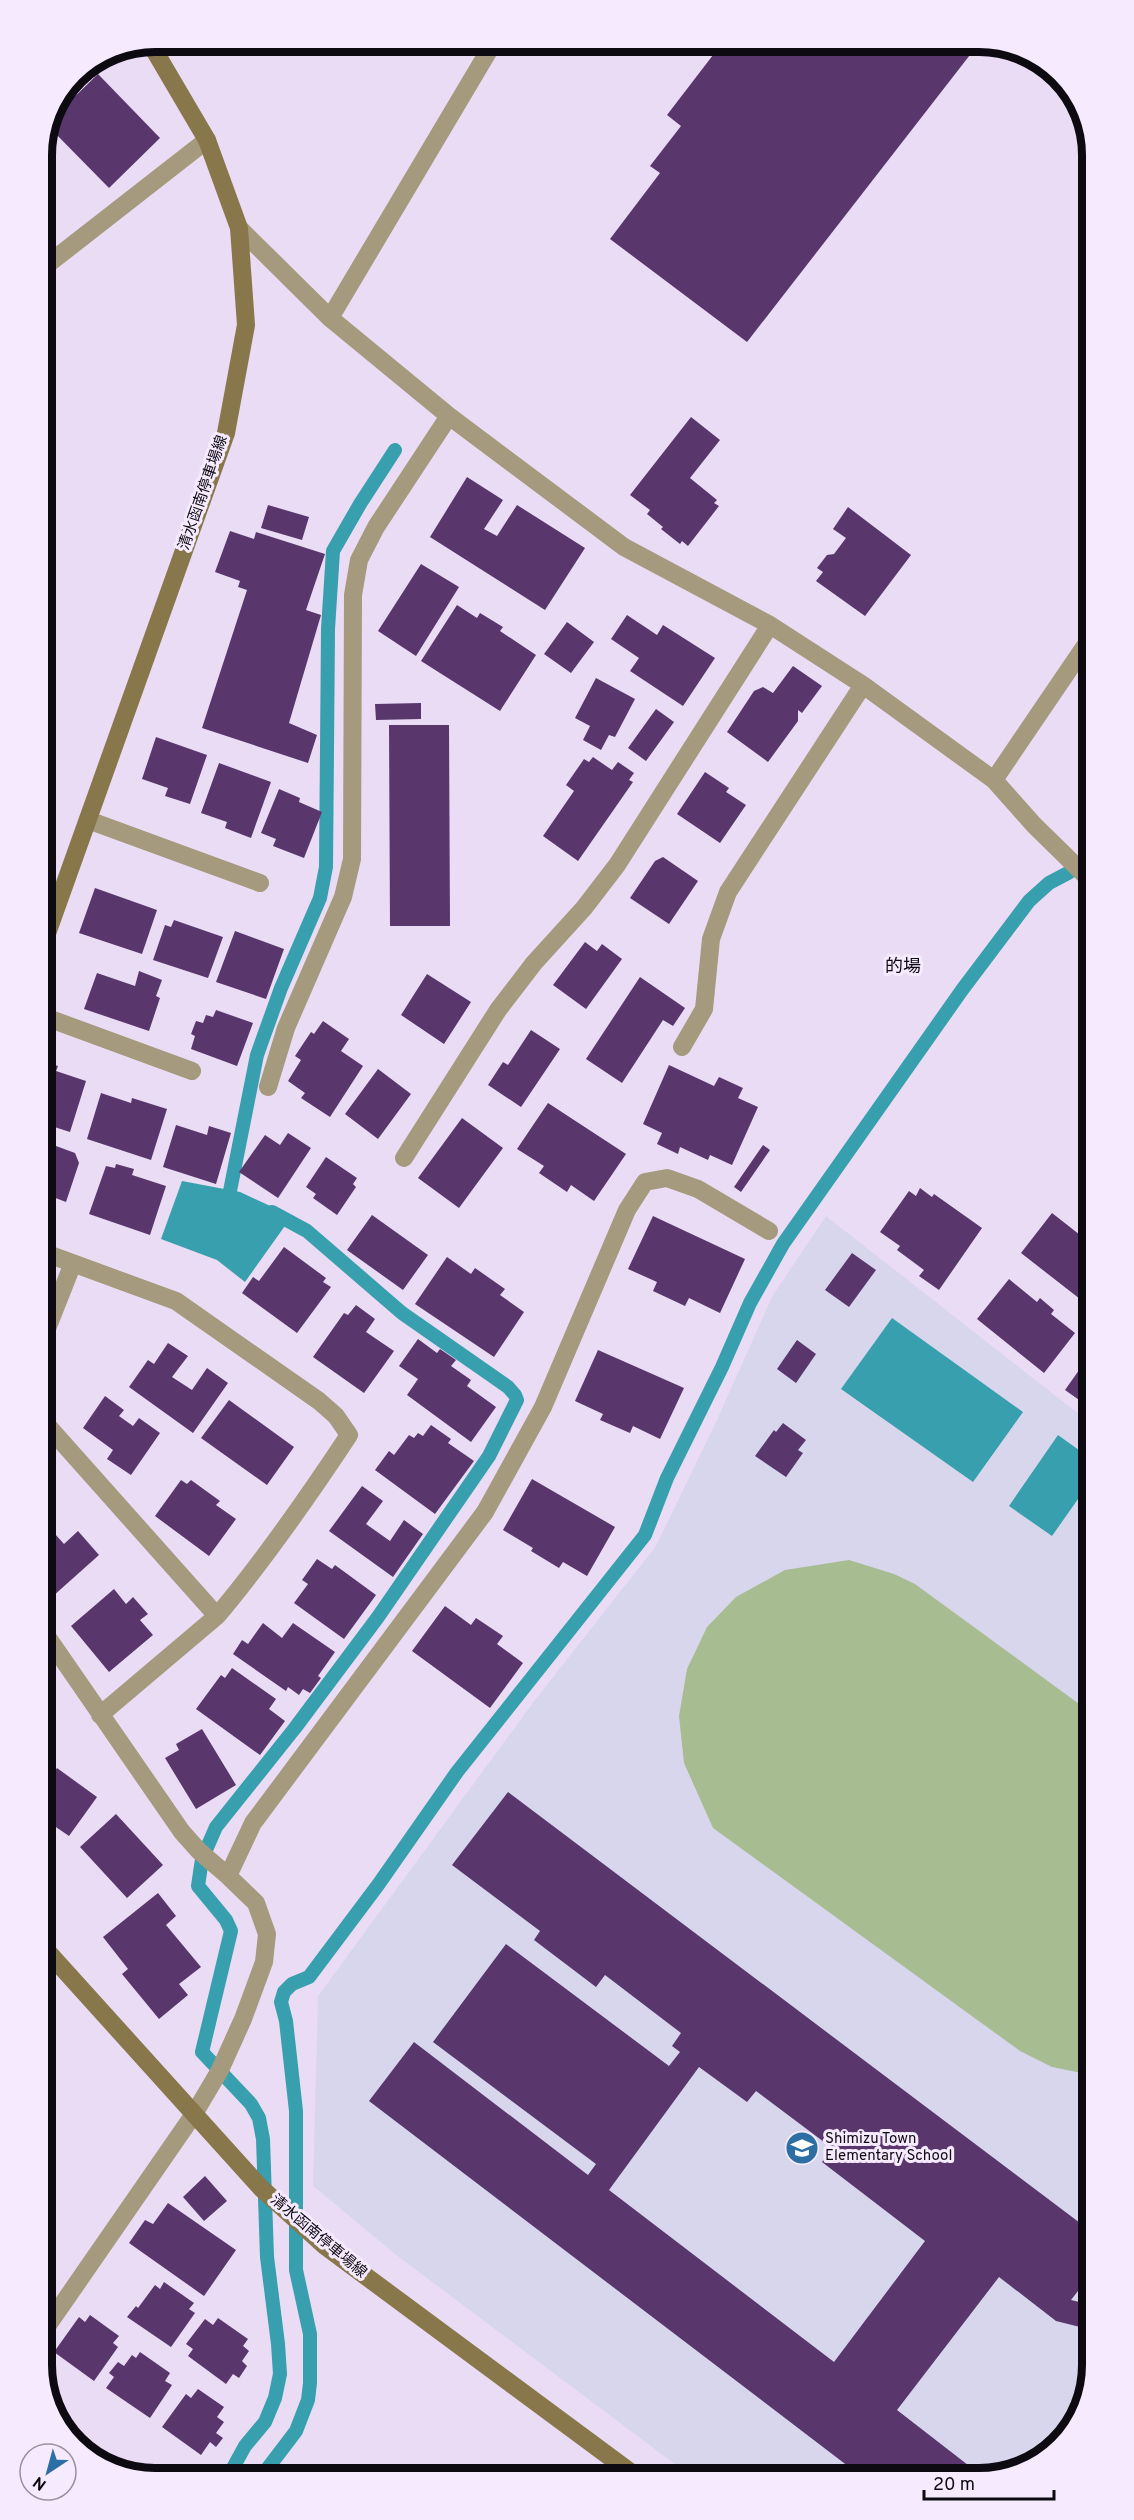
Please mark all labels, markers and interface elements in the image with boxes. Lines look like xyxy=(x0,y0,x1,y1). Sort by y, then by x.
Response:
street label: 清水函南停車場線 xyxy=(175,433,233,553)
district label: 的場 xyxy=(885,956,921,979)
school or university icon: Shimizu Town Elementary School xyxy=(784,2130,820,2166)
place label: Shimizu Town Elementary School xyxy=(825,2130,952,2166)
street label: 清水函南停車場線 xyxy=(266,2191,370,2283)
north arrow xyxy=(18,2442,78,2502)
scale bar xyxy=(924,2463,1054,2501)
text: N xyxy=(30,2471,51,2494)
text: 20 m xyxy=(933,2474,975,2497)

